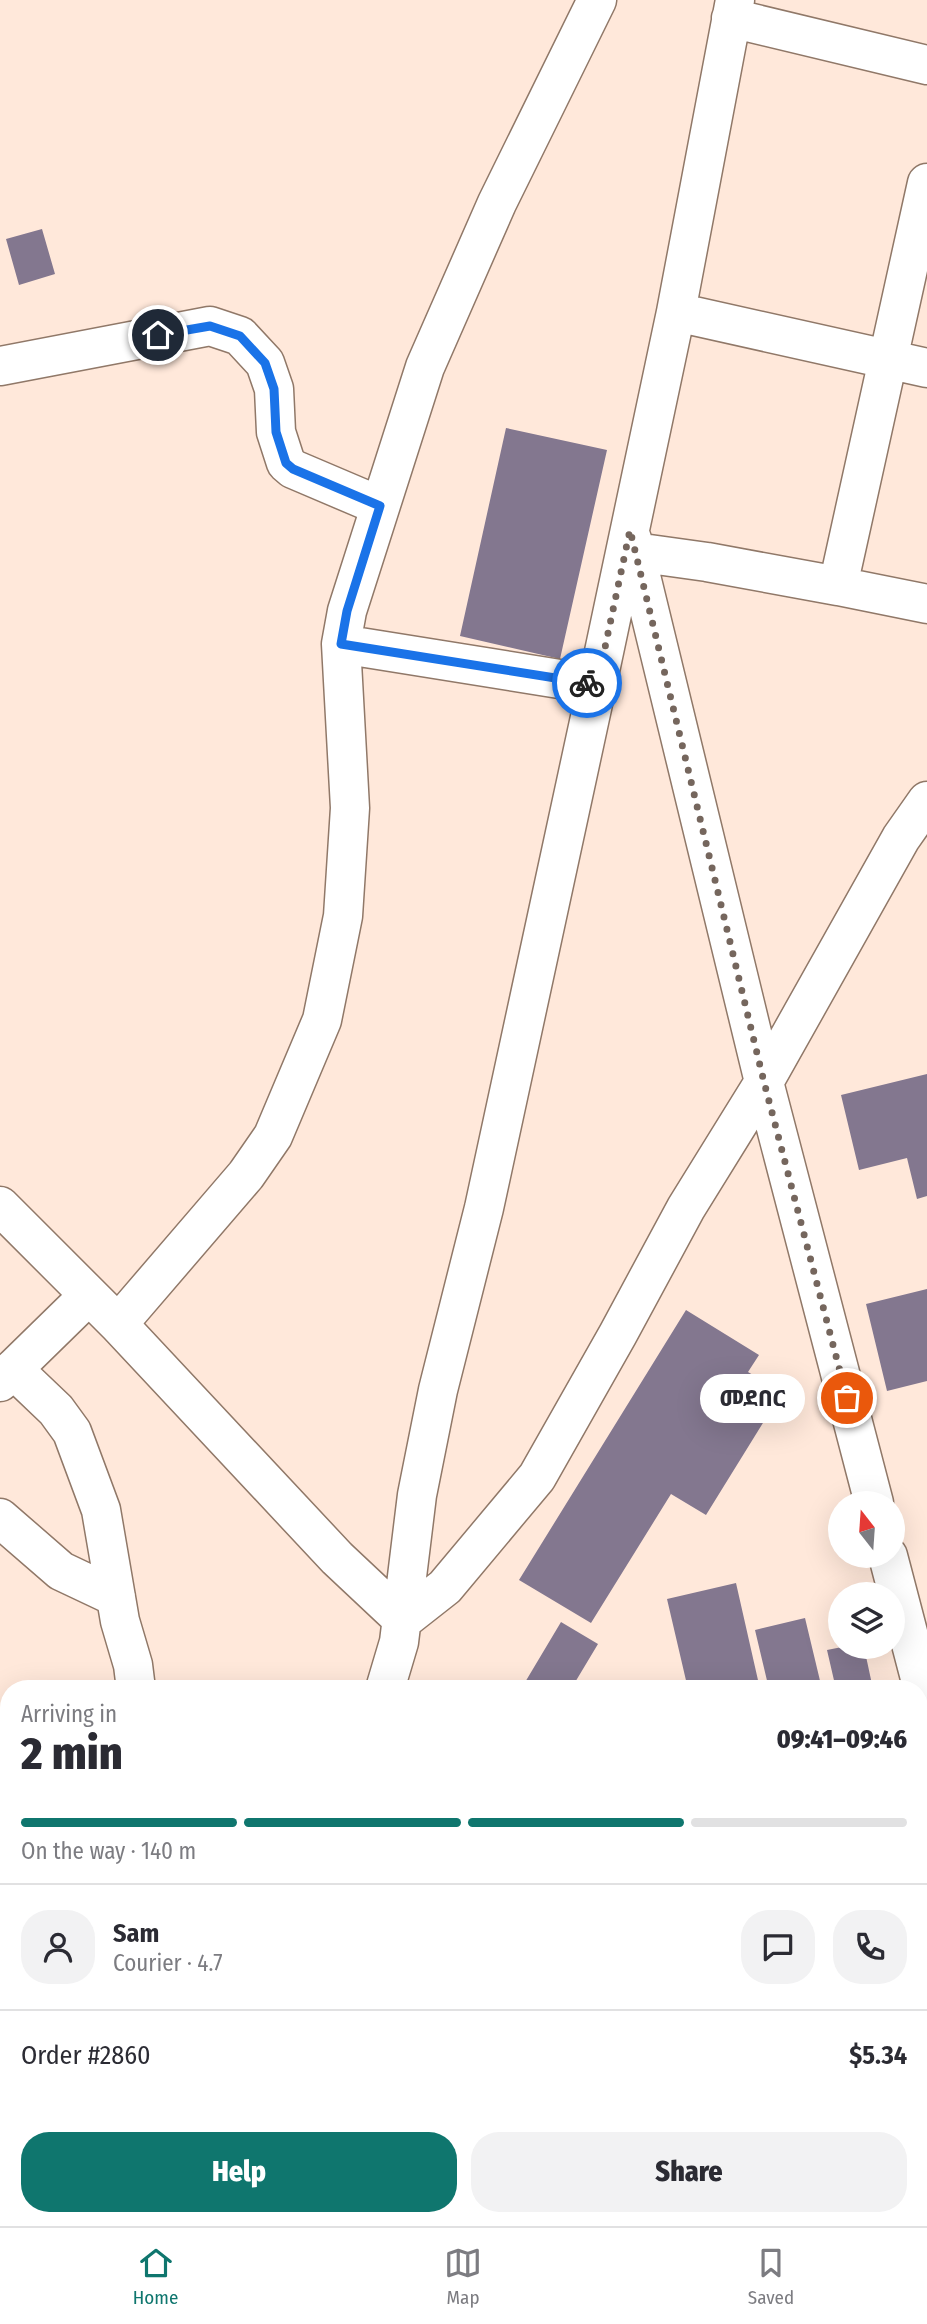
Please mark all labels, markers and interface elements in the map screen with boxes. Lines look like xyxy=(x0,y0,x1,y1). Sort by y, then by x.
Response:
pin xyxy=(128,305,188,365)
icon: home xyxy=(139,316,177,354)
courier xyxy=(552,648,622,718)
icon: bike xyxy=(568,664,606,702)
pin xyxy=(817,1368,877,1428)
callout: መደበር xyxy=(700,1374,805,1422)
icon: bag xyxy=(828,1379,866,1417)
text: መደበር xyxy=(719,1384,786,1412)
north arrow xyxy=(828,1491,905,1568)
map controls xyxy=(828,1491,905,1659)
button: layers xyxy=(828,1582,905,1659)
text: Arriving in xyxy=(21,1700,117,1728)
text: 09:41–09:46 xyxy=(776,1724,907,1755)
text: 2 min xyxy=(21,1726,123,1781)
text: On the way · 140 m xyxy=(21,1837,196,1865)
button: person xyxy=(21,1910,95,1984)
button: chat xyxy=(741,1910,815,1984)
button: phone xyxy=(833,1910,907,1984)
text: Sam xyxy=(113,1918,159,1949)
text: Courier · 4.7 xyxy=(113,1949,223,1977)
text: Order #2860 xyxy=(21,2040,151,2071)
text: $5.34 xyxy=(849,2040,907,2071)
button: Help xyxy=(21,2132,457,2212)
button: Share xyxy=(471,2132,907,2212)
tab: Home xyxy=(133,2244,178,2309)
tab: Map xyxy=(444,2244,482,2309)
tab: Saved xyxy=(748,2244,794,2309)

